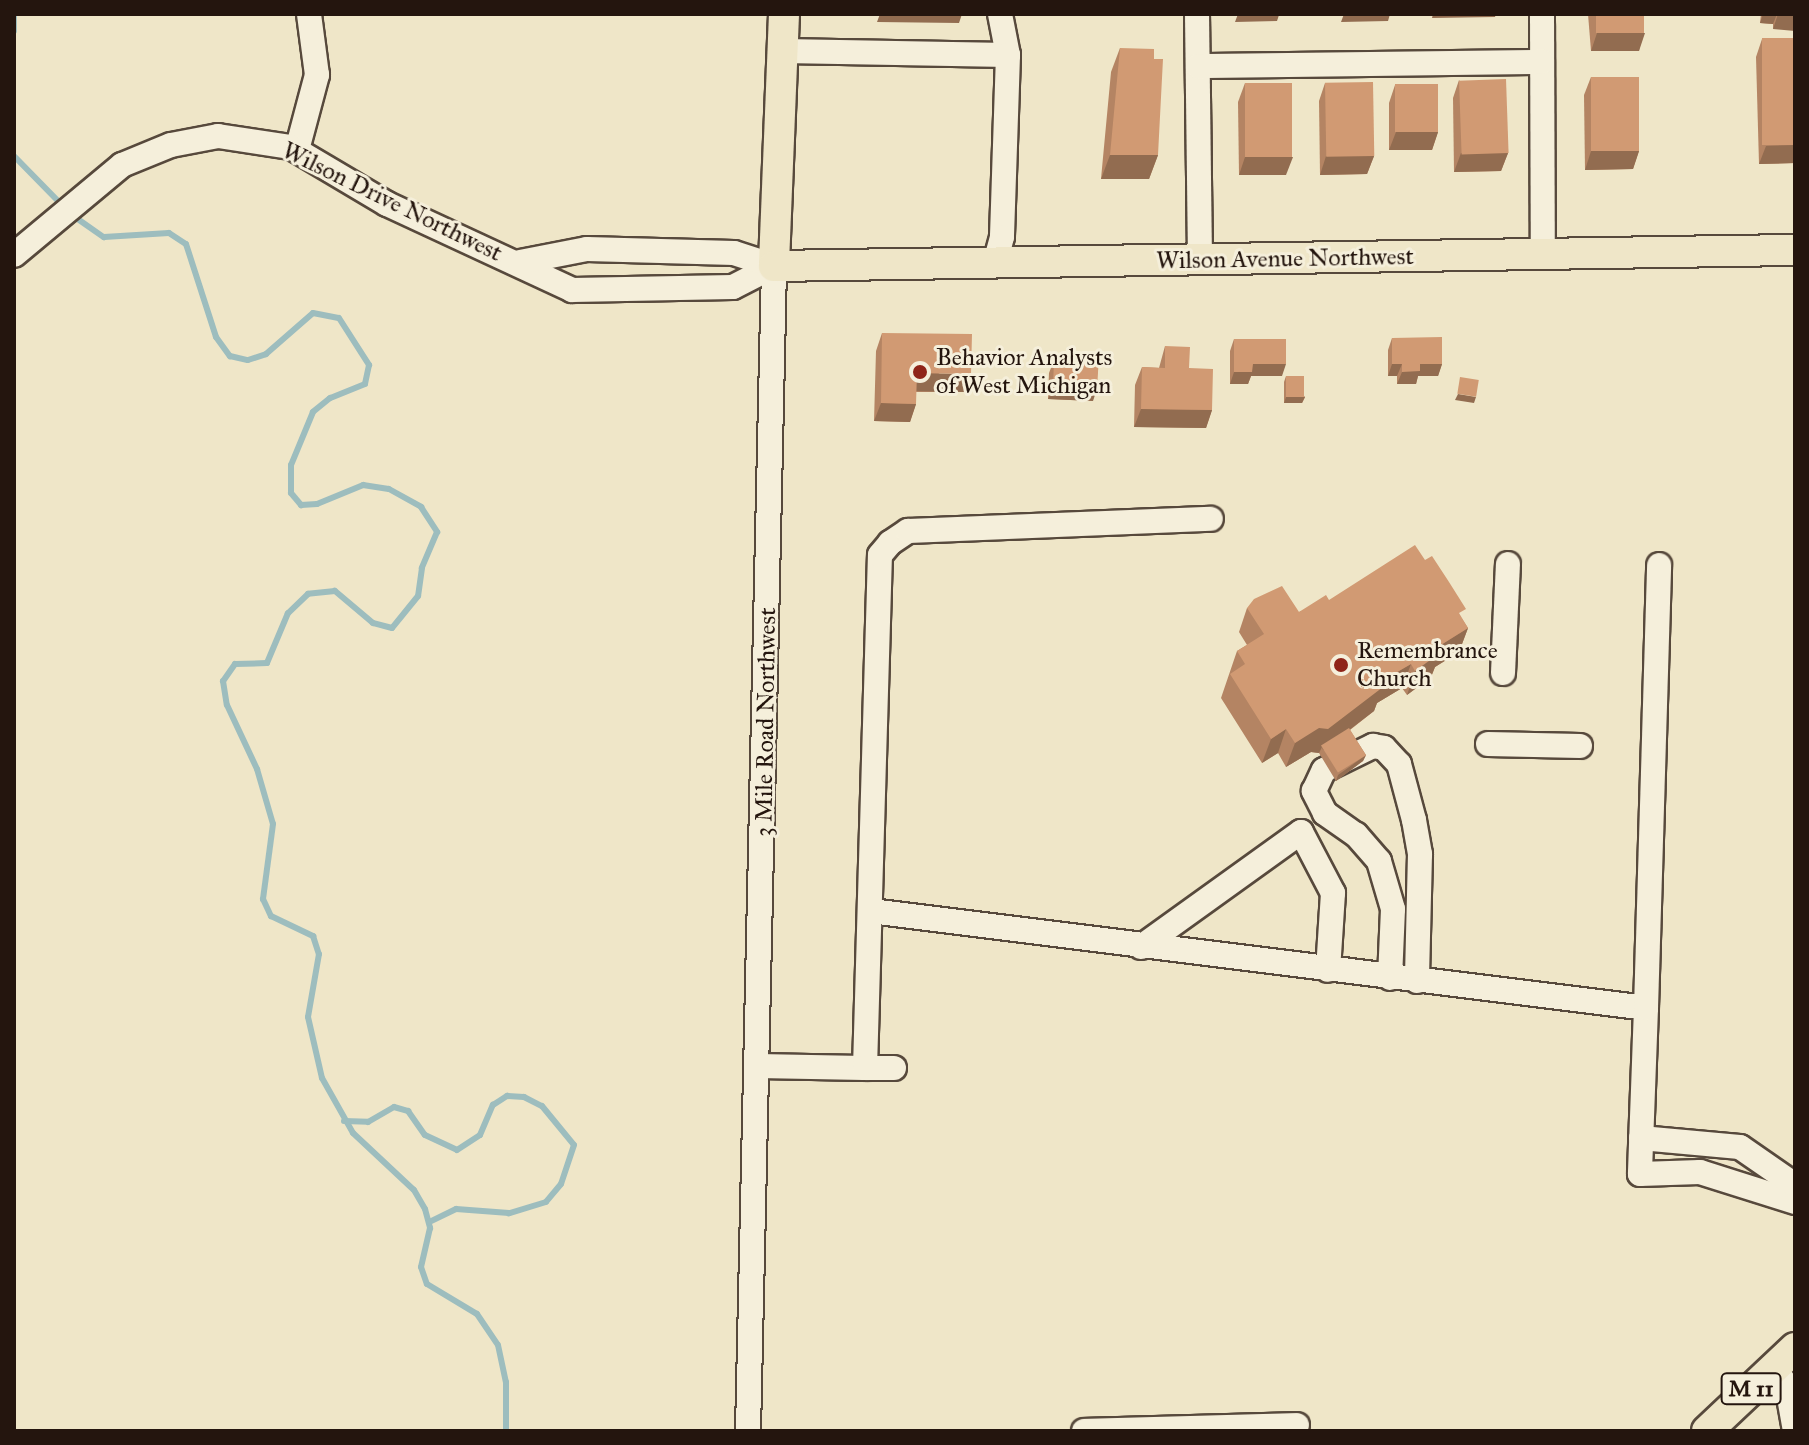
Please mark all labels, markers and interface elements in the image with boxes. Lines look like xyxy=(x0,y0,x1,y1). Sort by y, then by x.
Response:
street label: Wilson Drive Northwest xyxy=(277,136,507,268)
street label: Wilson Avenue Northwest xyxy=(1156,242,1414,276)
place label: Behavior Analysts of West Michigan xyxy=(936,344,1112,400)
marker: Behavior Analysts of West Michigan xyxy=(911,363,929,381)
street label: 3 Mile Road Northwest xyxy=(750,607,782,837)
place label: Remembrance Church xyxy=(1357,637,1498,693)
marker: Remembrance Church xyxy=(1332,656,1350,674)
road number: M 11 xyxy=(1719,1371,1783,1407)

